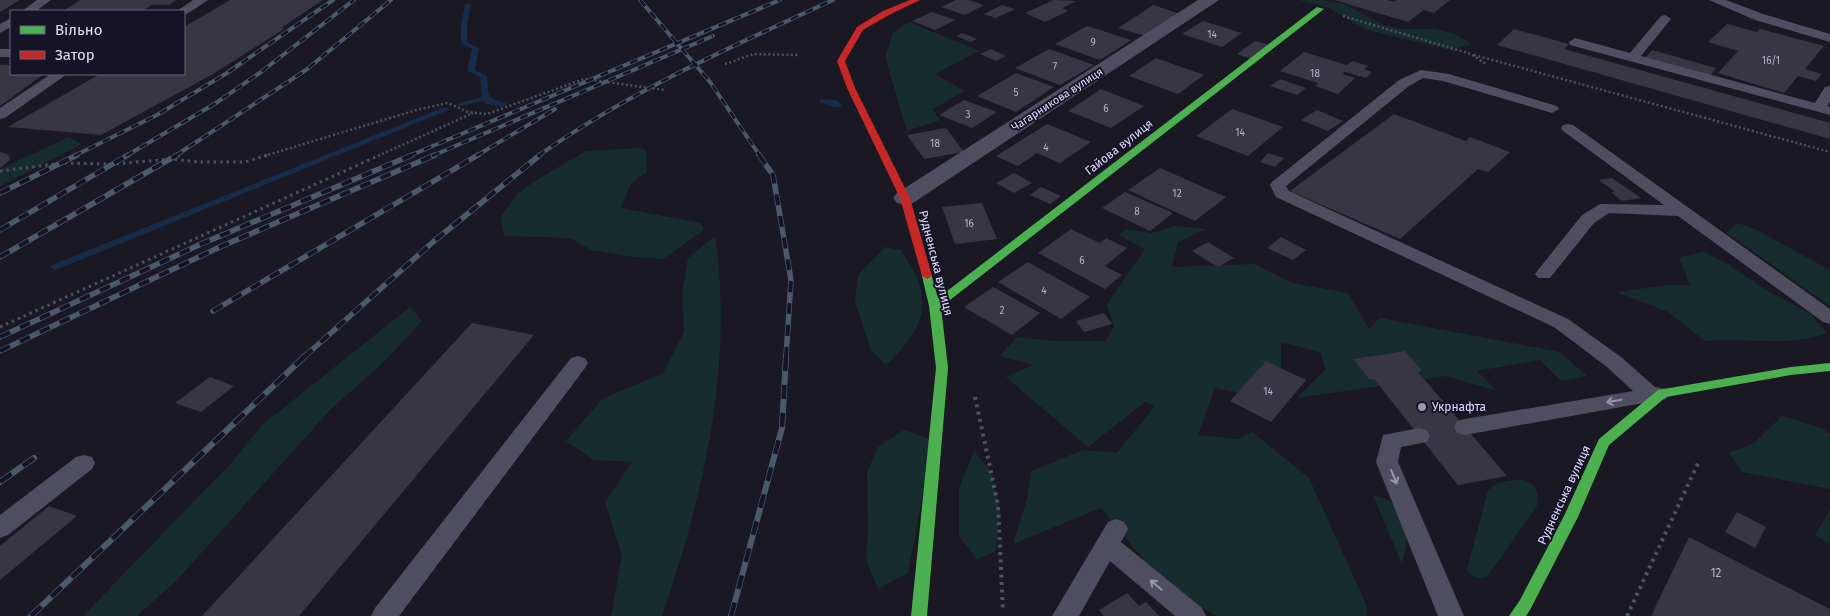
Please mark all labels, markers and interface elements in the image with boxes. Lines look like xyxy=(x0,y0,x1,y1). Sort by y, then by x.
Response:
legend xyxy=(10,10,185,75)
text: Вільно xyxy=(55,21,102,39)
house number: 14 xyxy=(1207,29,1218,41)
house number: 9 xyxy=(1090,37,1096,49)
text: Затор xyxy=(55,46,95,64)
house number: 16/1 xyxy=(1762,55,1780,67)
house number: 7 xyxy=(1053,61,1058,73)
street label: Чагарникова вулиця xyxy=(1009,65,1105,134)
house number: 18 xyxy=(1310,68,1320,80)
house number: 5 xyxy=(1013,87,1019,99)
house number: 6 xyxy=(1103,103,1109,115)
house number: 3 xyxy=(966,109,971,121)
street label: Гайова вулиця xyxy=(1082,116,1156,178)
house number: 14 xyxy=(1235,127,1246,139)
house number: 18 xyxy=(930,138,940,150)
house number: 4 xyxy=(1043,142,1049,154)
house number: 12 xyxy=(1172,188,1182,200)
house number: 8 xyxy=(1134,206,1140,218)
street label: Рудненська вулиця xyxy=(916,209,956,317)
house number: 16 xyxy=(964,218,974,230)
house number: 6 xyxy=(1079,255,1085,267)
house number: 4 xyxy=(1041,285,1047,297)
house number: 2 xyxy=(1000,305,1005,317)
house number: 14 xyxy=(1263,386,1274,398)
one-way arrow xyxy=(1607,397,1623,407)
place label: Укрнафта xyxy=(1432,400,1486,414)
marker: Укрнафта xyxy=(1416,401,1428,413)
street label: Рудненська вулиця xyxy=(1535,443,1593,547)
one-way arrow xyxy=(1389,469,1399,484)
house number: 12 xyxy=(1710,566,1722,580)
one-way arrow xyxy=(1149,579,1162,590)

